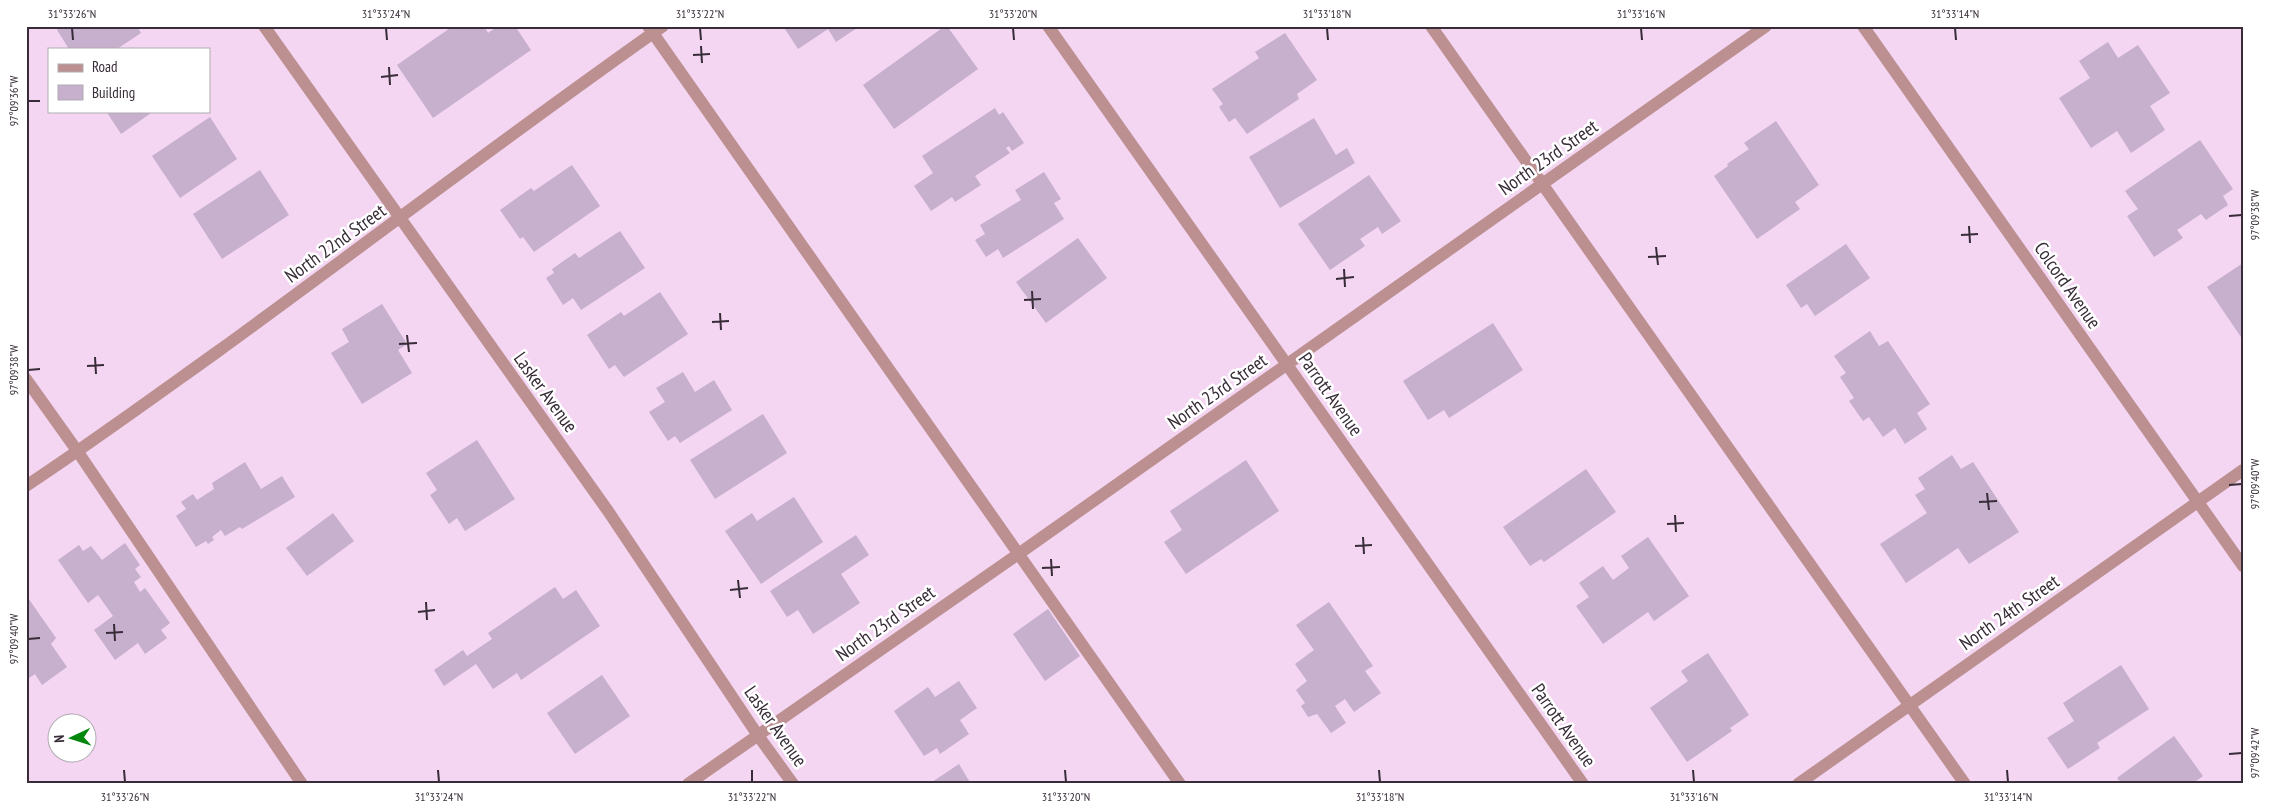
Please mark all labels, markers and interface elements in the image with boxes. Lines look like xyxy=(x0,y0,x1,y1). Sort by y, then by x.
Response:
text: 31°33'26"N xyxy=(48,6,96,21)
text: 31°33'24"N xyxy=(362,6,410,21)
text: 31°33'22"N xyxy=(676,6,724,21)
text: 31°33'20"N xyxy=(989,6,1037,21)
text: 31°33'18"N xyxy=(1303,6,1351,21)
text: 31°33'16"N xyxy=(1617,6,1665,21)
text: 31°33'14"N xyxy=(1931,6,1979,21)
legend xyxy=(48,48,210,112)
text: Road xyxy=(92,57,118,76)
text: 97°09'36"W xyxy=(6,76,21,126)
text: Building xyxy=(92,83,135,102)
street label: North 23rd Street xyxy=(1494,114,1603,200)
text: 97°09'38"W xyxy=(2247,190,2262,240)
street label: North 22nd Street xyxy=(280,198,391,288)
street label: Colcord Avenue xyxy=(2029,237,2107,333)
text: 97°09'38"W xyxy=(6,345,21,395)
street label: Lasker Avenue xyxy=(509,347,583,437)
street label: North 23rd Street xyxy=(1163,348,1272,434)
street label: Parrott Avenue xyxy=(1294,348,1369,440)
text: 97°09'40"W xyxy=(2247,459,2262,509)
street label: North 24th Street xyxy=(1955,569,2064,655)
street label: North 23rd Street xyxy=(831,580,940,666)
text: 97°09'40"W xyxy=(6,614,21,664)
street label: Parrott Avenue xyxy=(1527,679,1602,771)
street label: Lasker Avenue xyxy=(739,681,813,771)
north arrow xyxy=(48,712,98,762)
text: 97°09'42"W xyxy=(2247,728,2262,778)
text: N xyxy=(50,735,68,743)
text: 31°33'26"N xyxy=(101,789,149,804)
text: 31°33'24"N xyxy=(415,789,463,804)
text: 31°33'22"N xyxy=(728,789,776,804)
text: 31°33'20"N xyxy=(1042,789,1090,804)
text: 31°33'18"N xyxy=(1356,789,1404,804)
text: 31°33'16"N xyxy=(1670,789,1718,804)
text: 31°33'14"N xyxy=(1984,789,2032,804)

